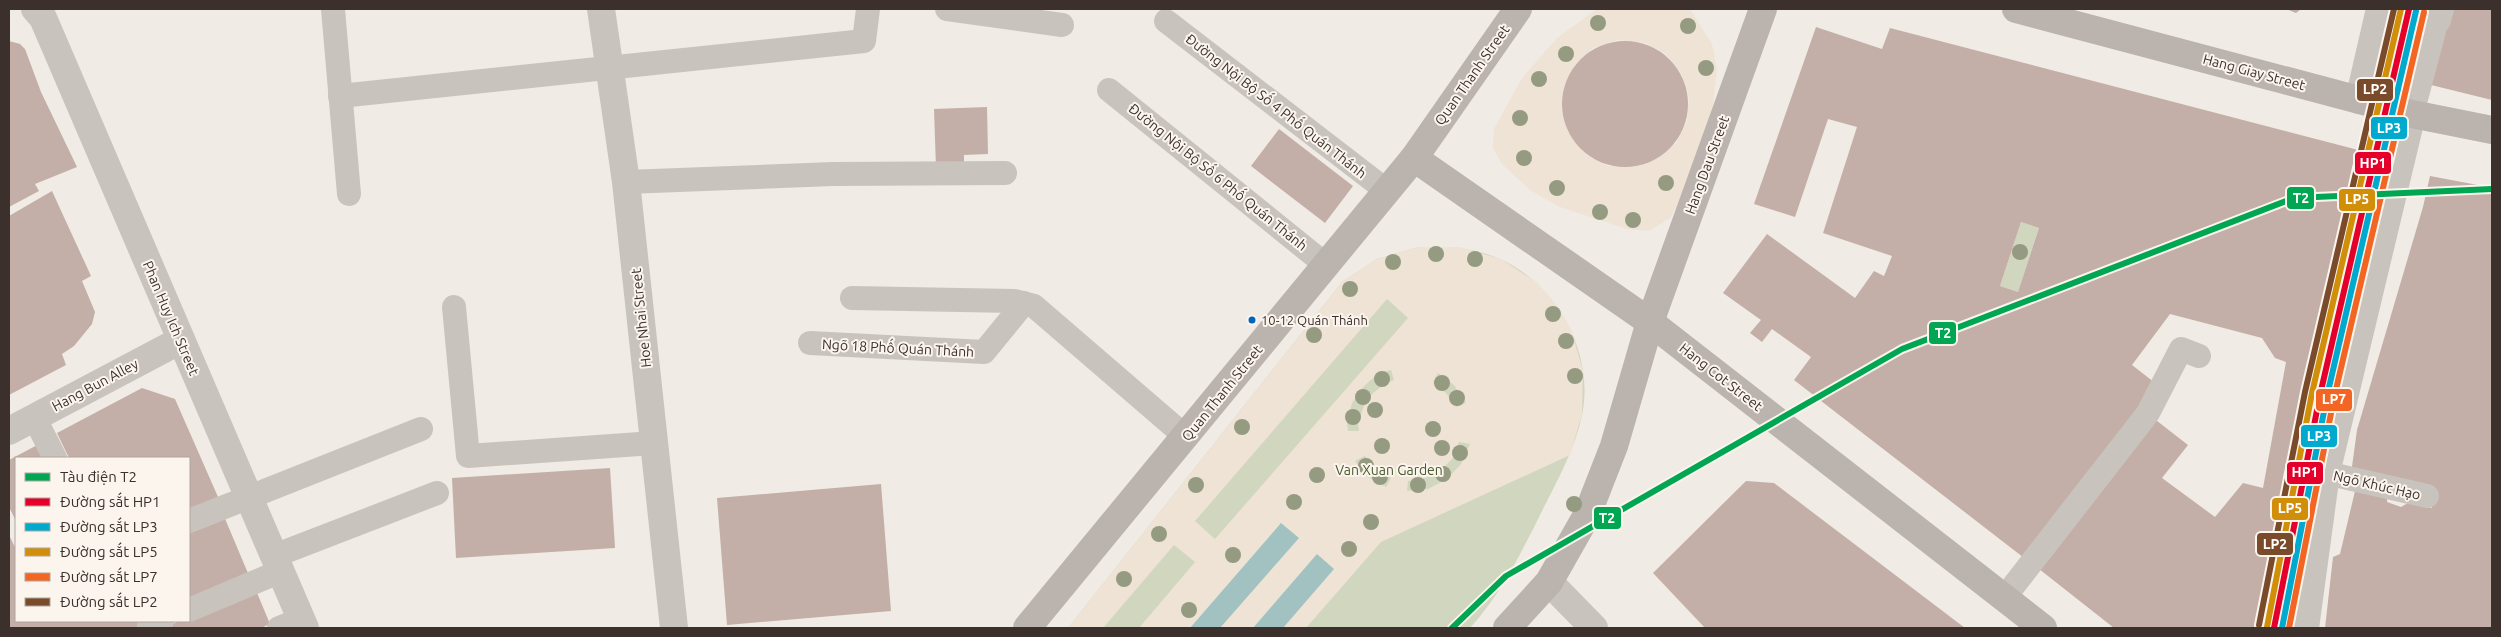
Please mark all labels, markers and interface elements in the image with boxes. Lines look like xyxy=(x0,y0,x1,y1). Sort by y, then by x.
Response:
street label: Quan Thanh Street xyxy=(1431,21,1513,128)
street label: Đường Nội Bộ Số 4 Phố Quán Thánh xyxy=(1183,29,1371,181)
street label: Hang Giay Street xyxy=(2201,51,2307,93)
line badge: LP2 xyxy=(2356,78,2394,102)
text: LP2 xyxy=(2363,81,2387,97)
street label: Đường Nội Bộ Số 6 Phố Quán Thánh xyxy=(1126,98,1312,254)
street label: Hang Dau Street xyxy=(1682,113,1732,216)
line badge: LP3 xyxy=(2370,116,2408,140)
text: LP3 xyxy=(2377,120,2401,136)
line badge: HP1 xyxy=(2354,151,2392,175)
text: HP1 xyxy=(2360,155,2386,171)
line badge: T2 xyxy=(2286,186,2315,210)
line badge: LP5 xyxy=(2338,188,2376,212)
text: T2 xyxy=(2293,190,2309,206)
text: LP5 xyxy=(2345,191,2369,207)
street label: Phan Huy Ich Street xyxy=(140,258,203,378)
street label: Hoe Nhai Street xyxy=(628,267,654,368)
place label: 10-12 Quán Thánh xyxy=(1261,313,1368,328)
marker: 10-12 Quán Thánh xyxy=(1247,315,1257,325)
line badge: T2 xyxy=(1928,321,1957,345)
text: T2 xyxy=(1935,325,1951,341)
street label: Ngõ 18 Phố Quán Thánh xyxy=(821,334,975,360)
street label: Hang Cot Street xyxy=(1676,340,1766,415)
street label: Quan Thanh Street xyxy=(1178,342,1266,444)
street label: Hang Bun Alley xyxy=(49,355,141,414)
line badge: LP7 xyxy=(2315,388,2353,412)
text: LP7 xyxy=(2322,391,2346,407)
line badge: LP3 xyxy=(2300,424,2338,448)
text: LP3 xyxy=(2307,428,2331,444)
legend xyxy=(15,457,190,622)
line badge: HP1 xyxy=(2286,461,2324,485)
park label: Van Xuan Garden xyxy=(1335,462,1443,478)
text: HP1 xyxy=(2292,464,2318,480)
street label: Ngõ Khúc Hạo xyxy=(2332,467,2422,503)
text: Tàu điện T2 xyxy=(60,468,137,485)
text: Đường sắt HP1 xyxy=(60,492,161,510)
line badge: LP5 xyxy=(2271,497,2309,521)
text: LP5 xyxy=(2278,500,2302,516)
line badge: T2 xyxy=(1593,506,1622,530)
text: T2 xyxy=(1599,510,1615,526)
text: Đường sắt LP3 xyxy=(60,517,158,535)
line badge: LP2 xyxy=(2256,532,2294,556)
text: LP2 xyxy=(2263,536,2287,552)
text: Đường sắt LP5 xyxy=(60,542,158,560)
text: Đường sắt LP7 xyxy=(60,567,158,585)
text: Đường sắt LP2 xyxy=(60,592,158,610)

